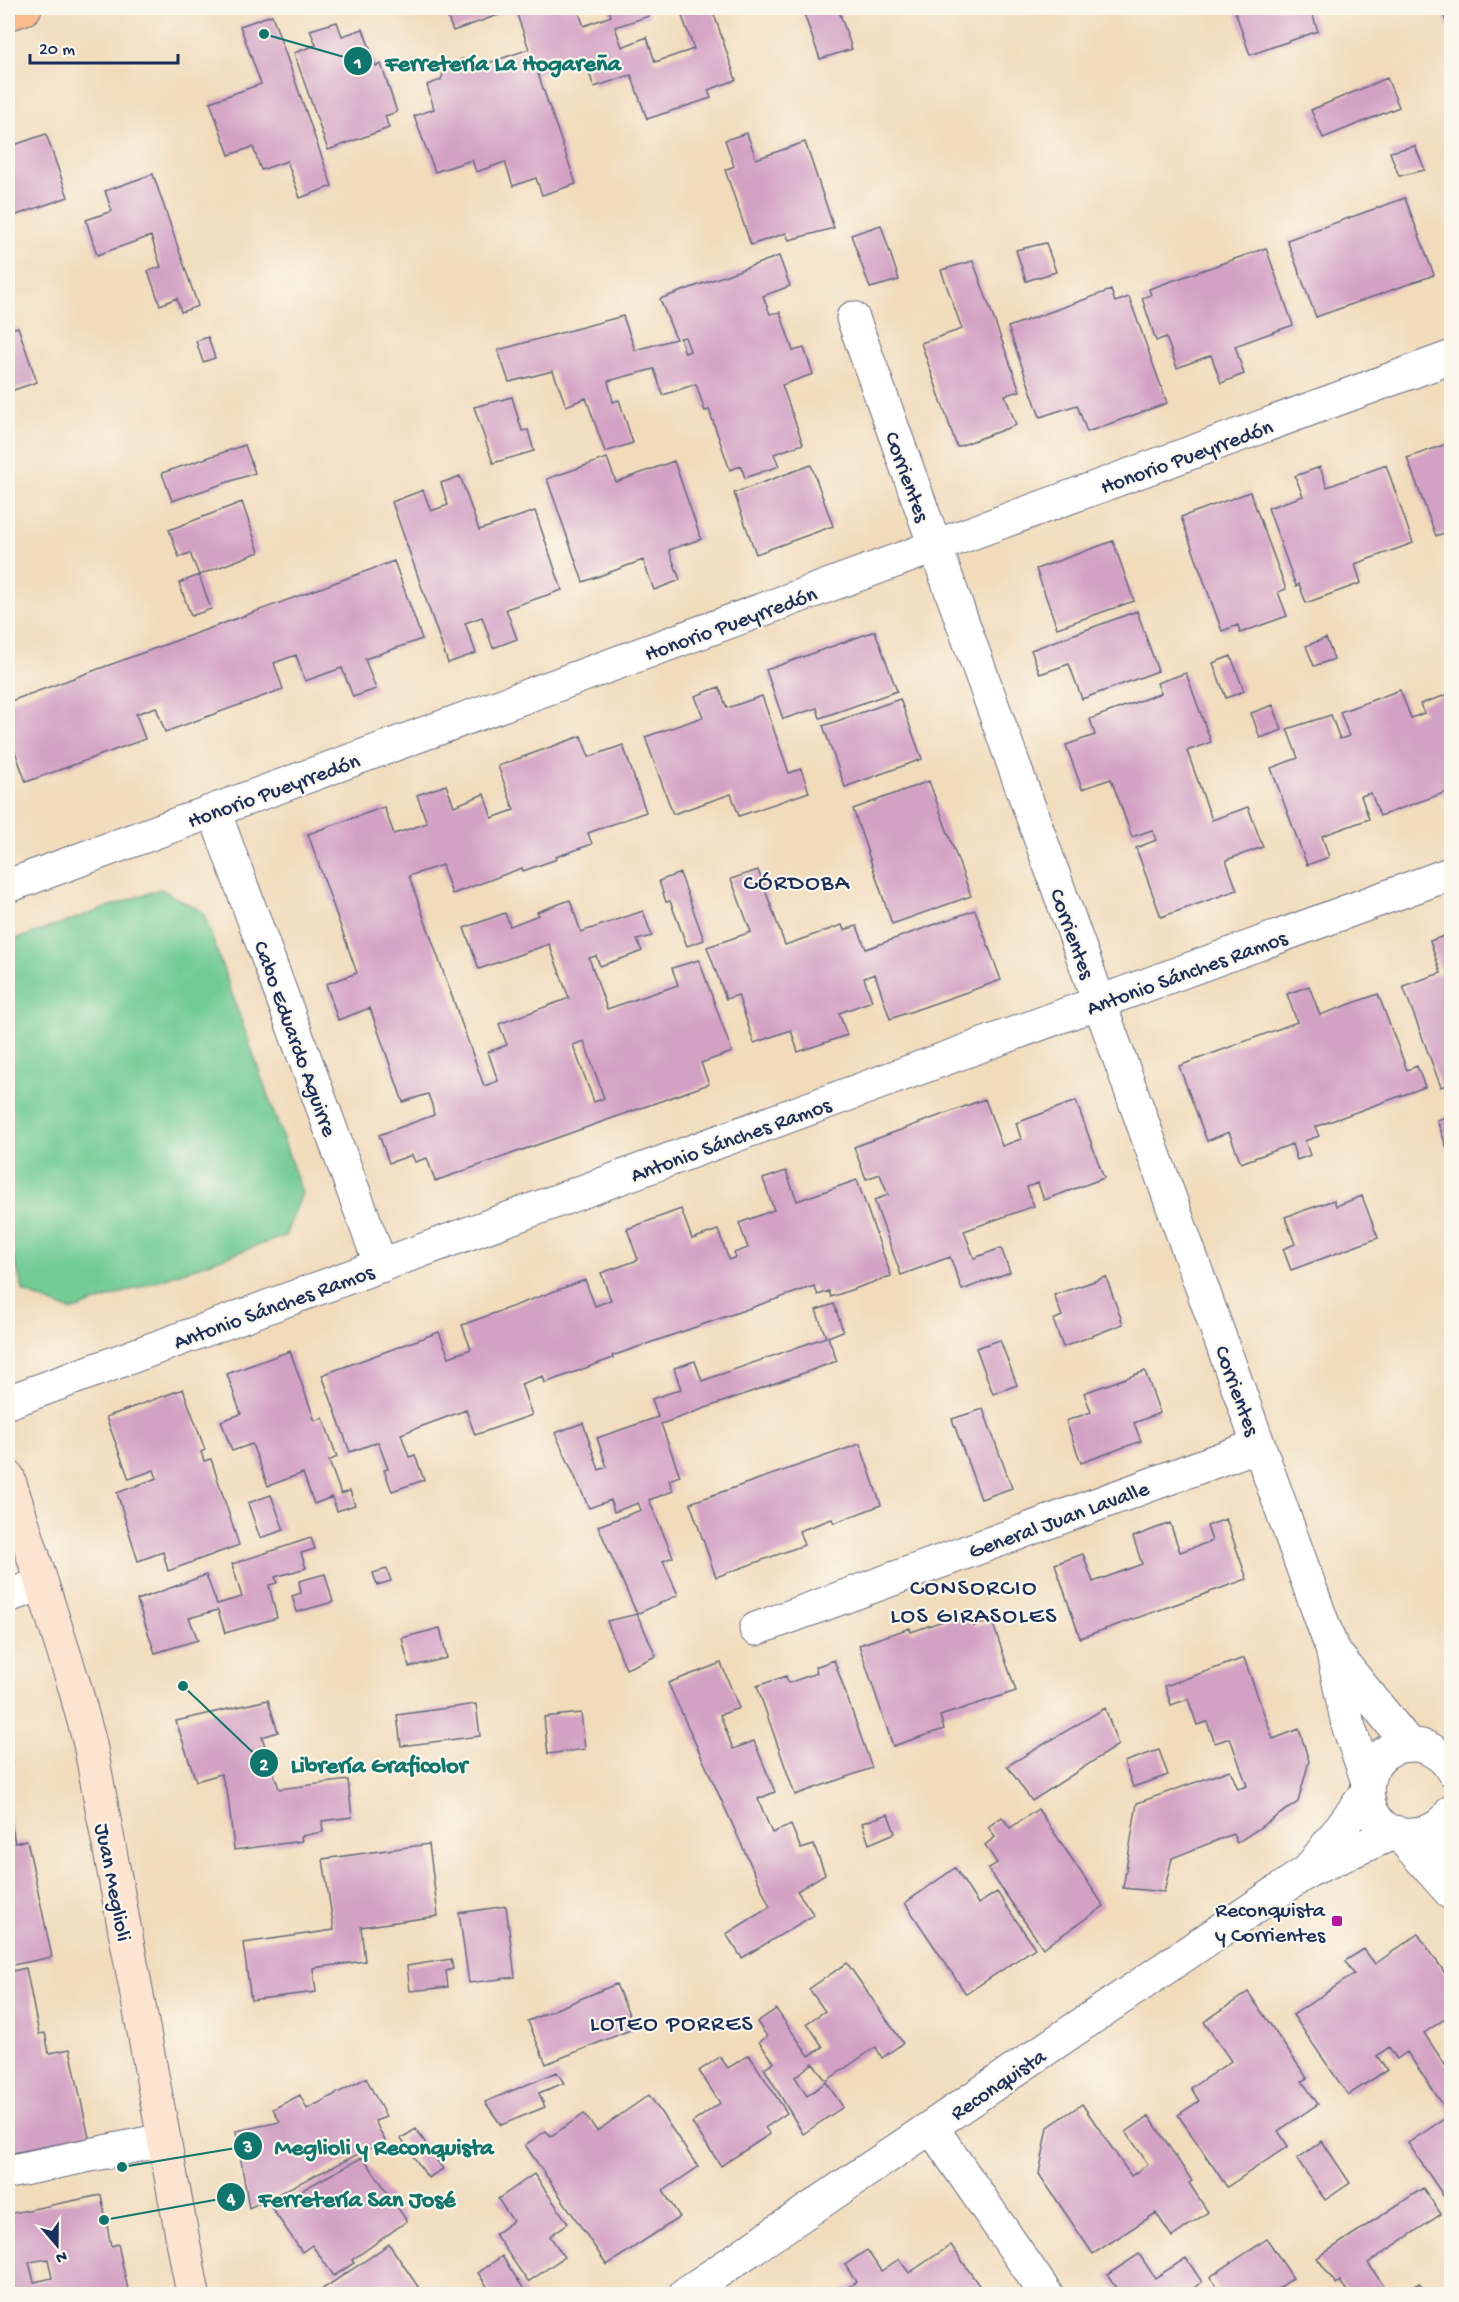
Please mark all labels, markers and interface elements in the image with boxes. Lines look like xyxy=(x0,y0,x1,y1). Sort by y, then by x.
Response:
scale bar xyxy=(30,27,178,65)
text: 20 m xyxy=(39,40,75,61)
callout: Ferretería La Hogareña xyxy=(343,40,632,82)
text: Ferretería La Hogareña xyxy=(384,51,622,80)
text: 1 xyxy=(353,54,362,75)
street label: Honorio Pueyrredón xyxy=(1098,415,1278,502)
street label: Corrientes xyxy=(877,429,934,527)
street label: Honorio Pueyrredón xyxy=(642,582,822,669)
street label: Honorio Pueyrredón xyxy=(185,749,365,836)
district label: CÓRDOBA xyxy=(743,870,851,899)
street label: Corrientes xyxy=(1042,886,1099,984)
street label: Antonio Sánches Ramos xyxy=(1084,926,1292,1023)
street label: Cabo Eduardo Aguirre xyxy=(246,938,341,1141)
street label: Antonio Sánches Ramos xyxy=(628,1093,836,1190)
street label: Antonio Sánches Ramos xyxy=(171,1260,379,1357)
street label: Corrientes xyxy=(1207,1343,1264,1441)
street label: General Juan Lavalle xyxy=(966,1477,1154,1566)
district label: CONSORCIO LOS GIRASOLES xyxy=(890,1575,1058,1632)
callout: Librería Graficolor xyxy=(249,1742,479,1784)
text: Librería Graficolor xyxy=(291,1753,470,1782)
text: 2 xyxy=(260,1756,269,1777)
street label: Juan Meglioli xyxy=(87,1822,135,1944)
place label: Reconquista y Corrientes xyxy=(1215,1899,1326,1950)
marker: Reconquista y Corrientes xyxy=(1330,1914,1344,1928)
district label: LOTEO PORRES xyxy=(590,2011,754,2040)
street label: Reconquista xyxy=(946,2044,1053,2128)
callout: Meglioli y Reconquista xyxy=(233,2125,506,2167)
text: Meglioli y Reconquista xyxy=(274,2135,495,2164)
text: 3 xyxy=(242,2138,253,2159)
callout: Ferretería San José xyxy=(216,2176,467,2218)
text: Ferretería San José xyxy=(258,2187,457,2216)
text: 4 xyxy=(226,2190,236,2211)
north arrow xyxy=(27,2215,87,2275)
text: N xyxy=(52,2245,69,2267)

